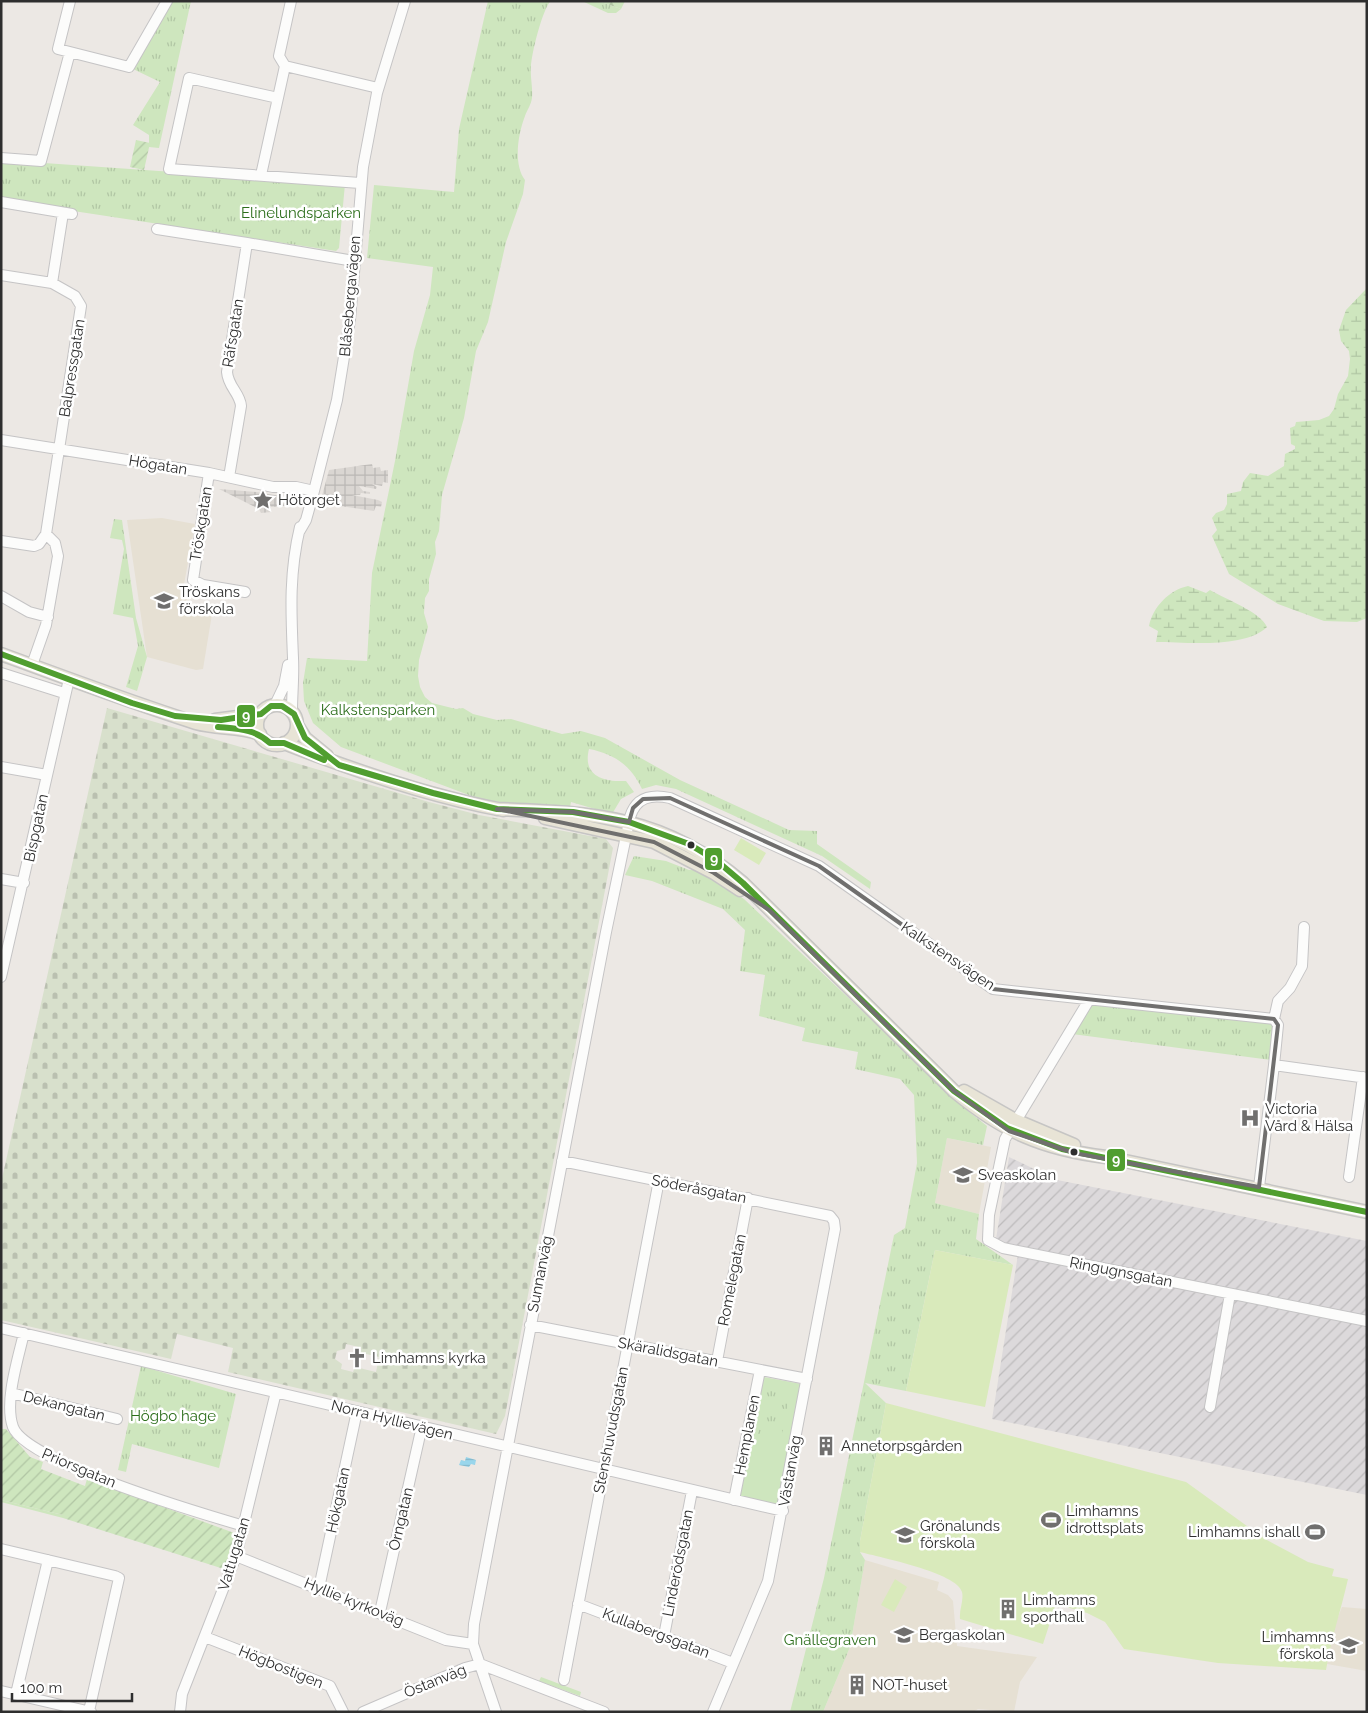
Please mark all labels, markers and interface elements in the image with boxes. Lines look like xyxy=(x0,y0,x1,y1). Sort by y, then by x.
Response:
park label: Elinelundsparken xyxy=(241,204,361,222)
street label: Blåsebergavägen xyxy=(336,235,364,357)
street label: Räfsgatan xyxy=(219,297,247,369)
street label: Balpressgatan xyxy=(55,318,89,418)
street label: Högatan xyxy=(127,451,189,479)
street label: Tröskgatan xyxy=(186,485,216,563)
place icon: Hötorget xyxy=(252,489,274,511)
place label: Hötorget xyxy=(278,491,340,509)
place label: Tröskans förskola xyxy=(179,583,240,618)
school or university icon: Tröskans förskola xyxy=(153,590,175,612)
park label: Kalkstensparken xyxy=(321,701,435,719)
line badge: 9 xyxy=(236,704,256,728)
text: 9 xyxy=(242,708,250,724)
street label: Bispgatan xyxy=(20,792,52,864)
unlabelled marker xyxy=(686,840,696,850)
line badge: 9 xyxy=(704,847,723,871)
text: 9 xyxy=(710,851,718,867)
street label: Kalkstensvägen xyxy=(898,918,998,994)
place label: Victoria Vård & Hälsa xyxy=(1265,1100,1353,1135)
hospital icon: Victoria Vård & Hälsa xyxy=(1239,1107,1261,1129)
unlabelled marker xyxy=(1069,1147,1079,1157)
line badge: 9 xyxy=(1106,1148,1126,1172)
text: 9 xyxy=(1112,1152,1120,1168)
school or university icon: Sveaskolan xyxy=(952,1164,974,1186)
place label: Sveaskolan xyxy=(978,1166,1056,1184)
street label: Söderåsgatan xyxy=(650,1171,748,1207)
street label: Romelegatan xyxy=(714,1232,750,1328)
street label: Sunnanväg xyxy=(524,1234,556,1314)
street label: Ringugnsgatan xyxy=(1068,1253,1174,1291)
street label: Skäralidsgatan xyxy=(616,1333,720,1371)
church icon: Limhamns kyrka xyxy=(346,1347,368,1369)
place label: Limhamns kyrka xyxy=(372,1349,486,1367)
street label: Stenshuvudsgatan xyxy=(590,1365,632,1495)
street label: Dekangatan xyxy=(21,1387,107,1425)
street label: Hemplanen xyxy=(730,1393,764,1477)
street label: Norra Hyllievägen xyxy=(329,1396,455,1444)
park label: Högbo hage xyxy=(130,1407,216,1425)
street label: Västanväg xyxy=(775,1434,805,1508)
building icon: Annetorpsgården xyxy=(815,1435,837,1457)
place label: Annetorpsgården xyxy=(841,1437,962,1455)
street label: Priorsgatan xyxy=(39,1444,119,1492)
street label: Hökgatan xyxy=(322,1465,354,1535)
street label: Örngatan xyxy=(384,1485,417,1552)
place label: Limhamns idrottsplats xyxy=(1066,1502,1143,1537)
street label: Linderödsgatan xyxy=(659,1508,697,1618)
sports icon: Limhamns idrottsplats xyxy=(1040,1509,1062,1531)
street label: Vattugatan xyxy=(214,1515,254,1593)
place label: Grönalunds förskola xyxy=(920,1517,1000,1552)
sports icon: Limhamns ishall xyxy=(1304,1521,1326,1543)
place label: Limhamns ishall xyxy=(1188,1523,1301,1541)
school or university icon: Grönalunds förskola xyxy=(894,1524,916,1546)
street label: Hyllie kyrkoväg xyxy=(301,1574,407,1630)
place label: Limhamns sporthall xyxy=(1023,1591,1096,1626)
building icon: Limhamns sporthall xyxy=(997,1598,1019,1620)
street label: Kullabergsgatan xyxy=(600,1604,712,1662)
school or university icon: Bergaskolan xyxy=(893,1624,915,1646)
place label: Bergaskolan xyxy=(919,1626,1005,1644)
place label: Limhamns förskola xyxy=(1262,1628,1334,1663)
park label: Gnällegraven xyxy=(784,1631,876,1649)
school or university icon: Limhamns förskola xyxy=(1338,1635,1360,1657)
street label: Högbostigen xyxy=(236,1642,326,1692)
street label: Östanväg xyxy=(401,1659,469,1702)
scale bar xyxy=(12,1670,132,1702)
building icon: NOT-huset xyxy=(846,1674,868,1696)
place label: NOT-huset xyxy=(872,1676,948,1694)
text: 100 m xyxy=(20,1679,62,1697)

